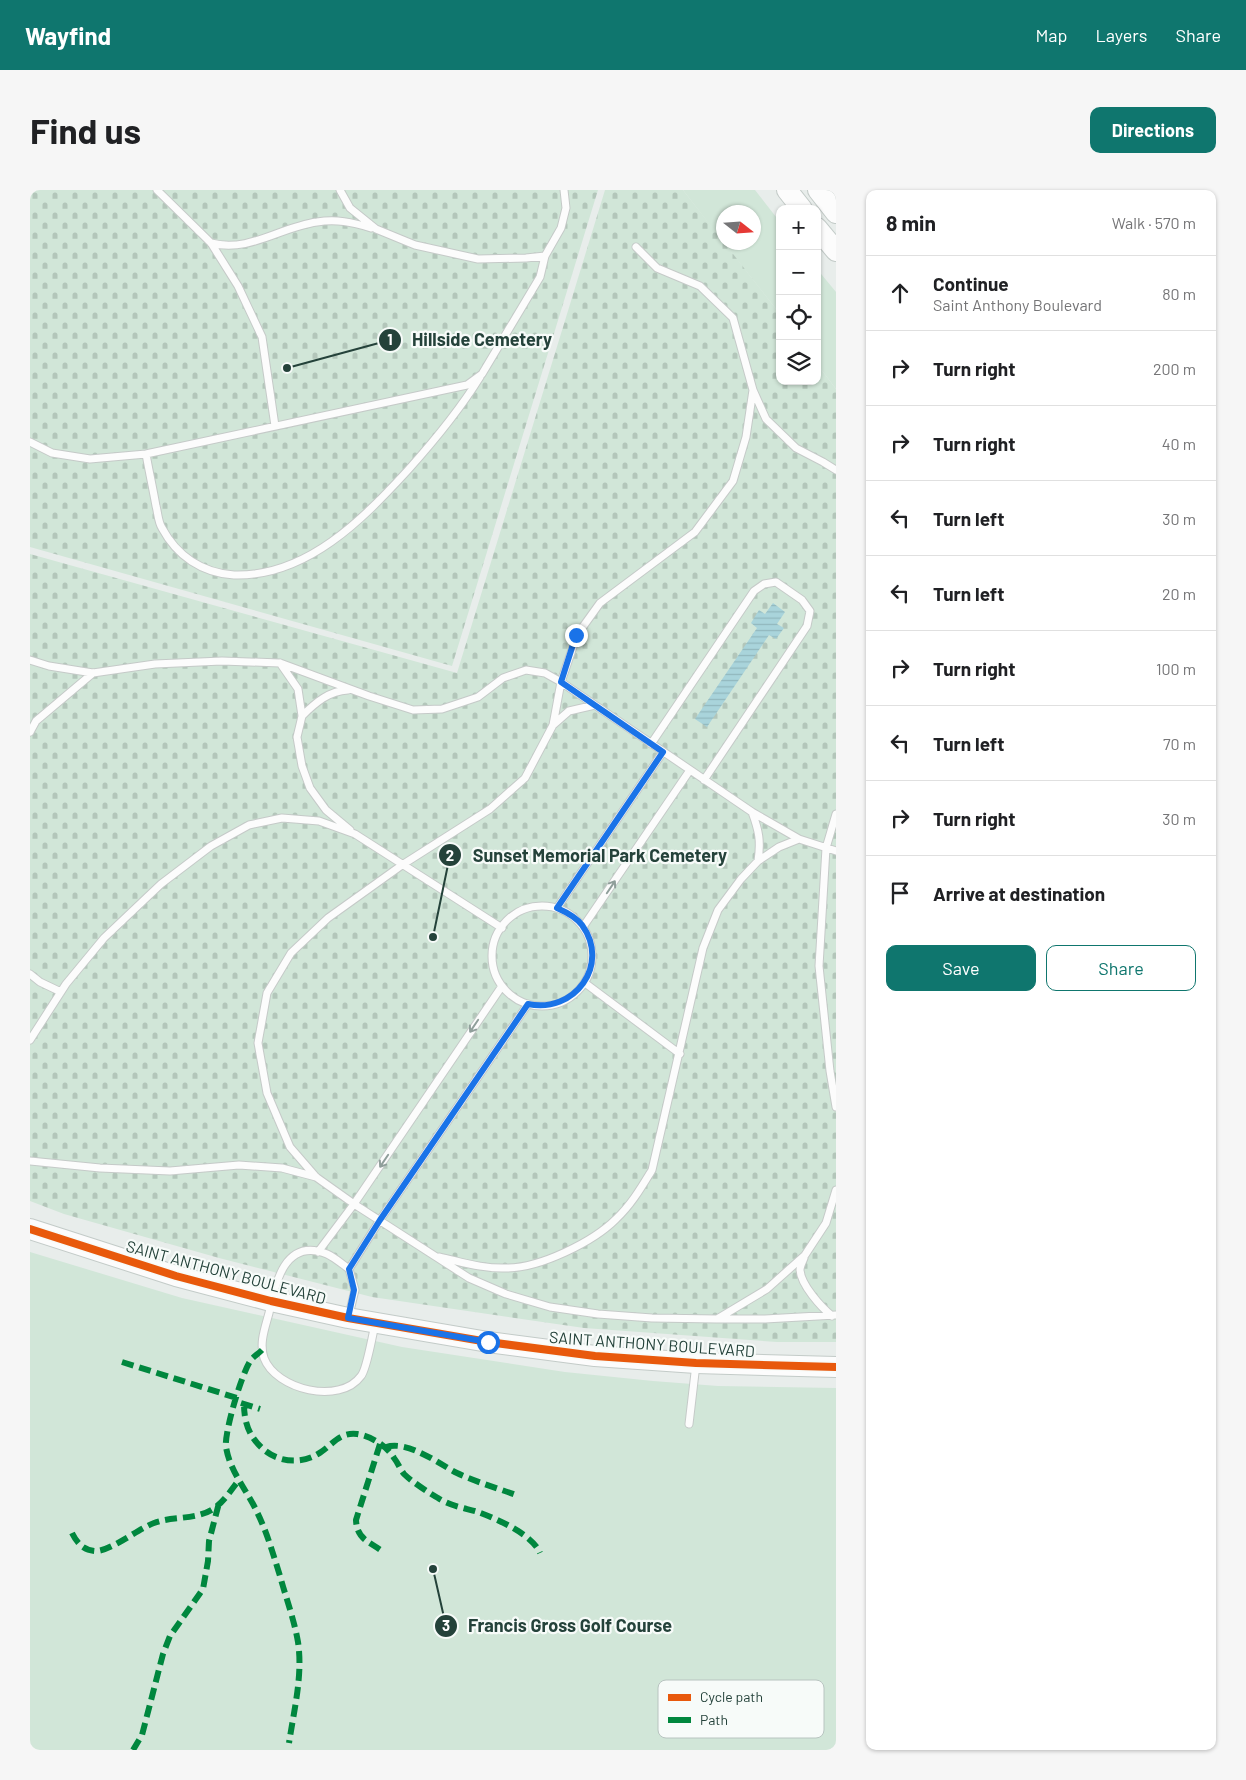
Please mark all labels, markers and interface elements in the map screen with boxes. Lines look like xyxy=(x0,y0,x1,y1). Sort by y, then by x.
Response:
text: Wayfind xyxy=(25,21,111,50)
text: Map xyxy=(1035,24,1067,46)
text: Layers xyxy=(1095,24,1148,46)
text: Share xyxy=(1176,24,1221,46)
button: Directions xyxy=(1090,107,1216,153)
text: Find us xyxy=(30,109,141,151)
north arrow xyxy=(716,205,761,250)
map controls xyxy=(776,205,821,385)
button: + xyxy=(776,205,821,250)
text: 8 min xyxy=(886,210,936,235)
text: Walk · 570 m xyxy=(1112,213,1196,232)
button: − xyxy=(776,250,821,295)
text: Continue xyxy=(933,272,1009,295)
icon: ahead xyxy=(886,279,914,307)
text: 80 m xyxy=(1162,284,1196,303)
button: locate xyxy=(776,295,821,340)
text: Saint Anthony Boulevard xyxy=(933,295,1102,314)
callout: Hillside Cemetery xyxy=(377,323,562,356)
text: Hillside Cemetery xyxy=(412,328,552,350)
text: 1 xyxy=(387,330,393,348)
button: layers xyxy=(776,340,821,385)
icon: right xyxy=(886,354,914,382)
text: Turn right xyxy=(933,357,1015,380)
text: 200 m xyxy=(1153,359,1196,378)
icon: right xyxy=(886,429,914,457)
text: Turn right xyxy=(933,432,1015,455)
text: 40 m xyxy=(1162,434,1196,453)
icon: left xyxy=(886,504,914,532)
text: Turn left xyxy=(933,507,1004,530)
text: 30 m xyxy=(1162,509,1196,528)
icon: left xyxy=(886,579,914,607)
text: Turn left xyxy=(933,582,1004,605)
text: 20 m xyxy=(1162,584,1196,603)
route end xyxy=(565,624,588,647)
icon: right xyxy=(886,654,914,682)
text: Turn right xyxy=(933,657,1015,680)
text: 100 m xyxy=(1156,659,1196,678)
icon: left xyxy=(886,729,914,757)
text: Turn left xyxy=(933,732,1004,755)
text: 70 m xyxy=(1163,734,1196,753)
icon: right xyxy=(886,804,914,832)
text: Turn right xyxy=(933,807,1015,830)
text: 30 m xyxy=(1162,809,1196,828)
callout: Sunset Memorial Park Cemetery xyxy=(438,839,737,872)
text: Sunset Memorial Park Cemetery xyxy=(473,844,727,866)
text: 2 xyxy=(446,846,454,864)
icon: arrive xyxy=(886,879,914,907)
one-way arrow xyxy=(606,880,616,894)
text: Arrive at destination xyxy=(933,882,1105,905)
button: Save xyxy=(886,945,1036,991)
button: Share xyxy=(1046,945,1196,991)
one-way arrow xyxy=(469,1019,479,1033)
one-way arrow xyxy=(379,1154,389,1168)
street label: SAINT ANTHONY BOULEVARD xyxy=(124,1236,328,1307)
street label: SAINT ANTHONY BOULEVARD xyxy=(549,1327,756,1360)
route start xyxy=(477,1331,500,1354)
callout: Francis Gross Golf Course xyxy=(433,1609,682,1642)
text: Francis Gross Golf Course xyxy=(468,1614,672,1636)
text: 3 xyxy=(442,1616,450,1634)
legend xyxy=(658,1680,824,1738)
text: Cycle path xyxy=(700,1688,763,1705)
text: Path xyxy=(700,1711,728,1728)

